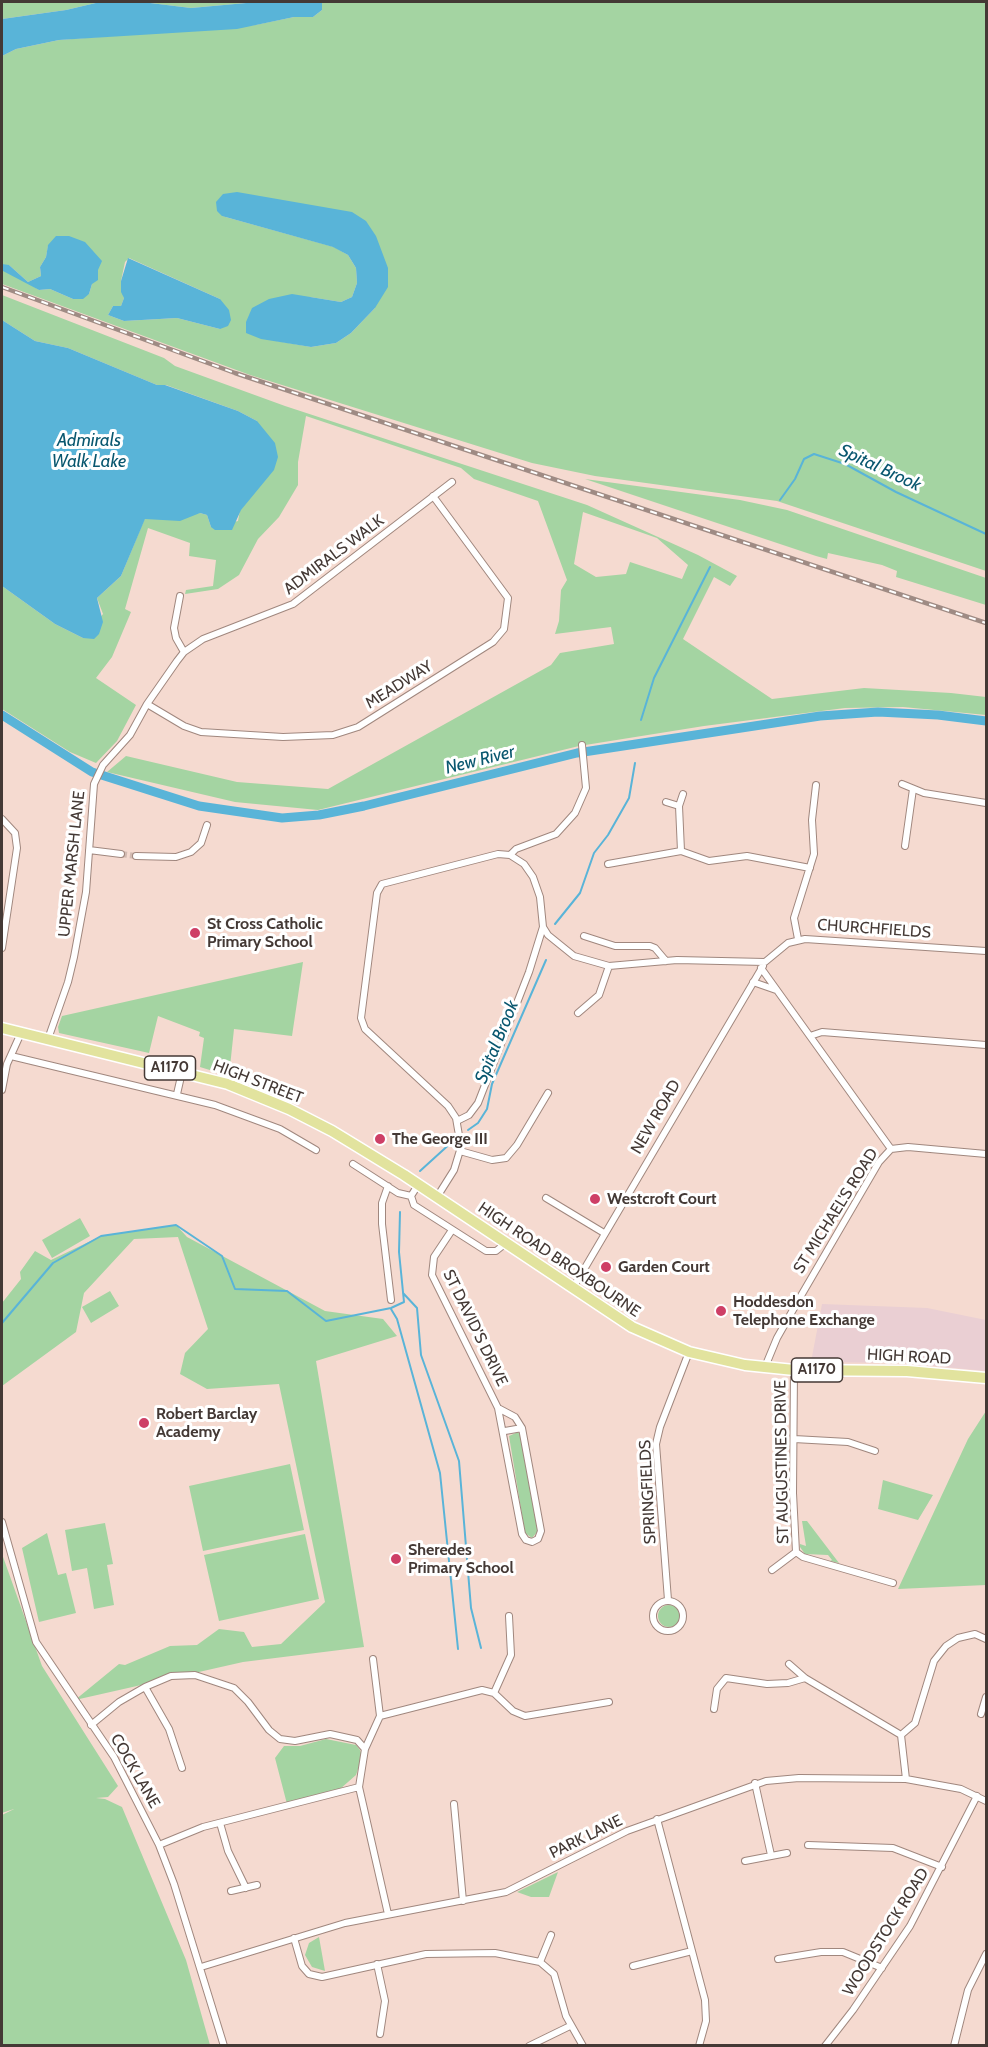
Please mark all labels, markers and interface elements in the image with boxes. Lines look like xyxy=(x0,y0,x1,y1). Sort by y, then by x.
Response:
water label: Admirals Walk Lake xyxy=(52,430,126,472)
water label: Spital Brook xyxy=(836,440,924,496)
street label: ADMIRALS WALK xyxy=(280,511,388,599)
street label: MEADWAY xyxy=(362,657,436,713)
water label: New River xyxy=(443,741,517,779)
street label: UPPER MARSH LANE xyxy=(55,790,89,938)
place label: St Cross Catholic Primary School xyxy=(207,914,323,952)
street label: CHURCHFIELDS xyxy=(817,915,931,943)
marker: St Cross Catholic Primary School xyxy=(188,926,202,940)
water label: Spital Brook xyxy=(471,997,523,1087)
road number: A1170 xyxy=(144,1056,195,1080)
street label: HIGH STREET xyxy=(210,1056,306,1108)
street label: NEW ROAD xyxy=(627,1077,685,1157)
place label: The George III xyxy=(392,1129,488,1149)
marker: The George III xyxy=(373,1132,387,1146)
street label: ST MICHAEL'S ROAD xyxy=(790,1145,882,1277)
place label: Westcroft Court xyxy=(607,1189,717,1209)
marker: Westcroft Court xyxy=(588,1192,602,1206)
street label: HIGH ROAD BROXBOURNE xyxy=(474,1198,644,1322)
place label: Garden Court xyxy=(618,1257,710,1277)
marker: Garden Court xyxy=(599,1260,613,1274)
street label: ST DAVID'S DRIVE xyxy=(439,1267,511,1389)
place label: Hoddesdon Telephone Exchange xyxy=(733,1292,875,1330)
marker: Hoddesdon Telephone Exchange xyxy=(714,1304,728,1318)
street label: HIGH ROAD xyxy=(866,1345,952,1369)
road number: A1170 xyxy=(792,1358,842,1382)
street label: ST AUGUSTINES DRIVE xyxy=(771,1380,793,1544)
place label: Robert Barclay Academy xyxy=(156,1404,257,1442)
marker: Robert Barclay Academy xyxy=(137,1416,151,1430)
street label: SPRINGFIELDS xyxy=(636,1439,660,1545)
place label: Sheredes Primary School xyxy=(408,1540,514,1578)
marker: Sheredes Primary School xyxy=(389,1552,403,1566)
street label: COCK LANE xyxy=(106,1730,164,1812)
street label: PARK LANE xyxy=(546,1811,626,1863)
street label: WOODSTOCK ROAD xyxy=(839,1865,933,1999)

